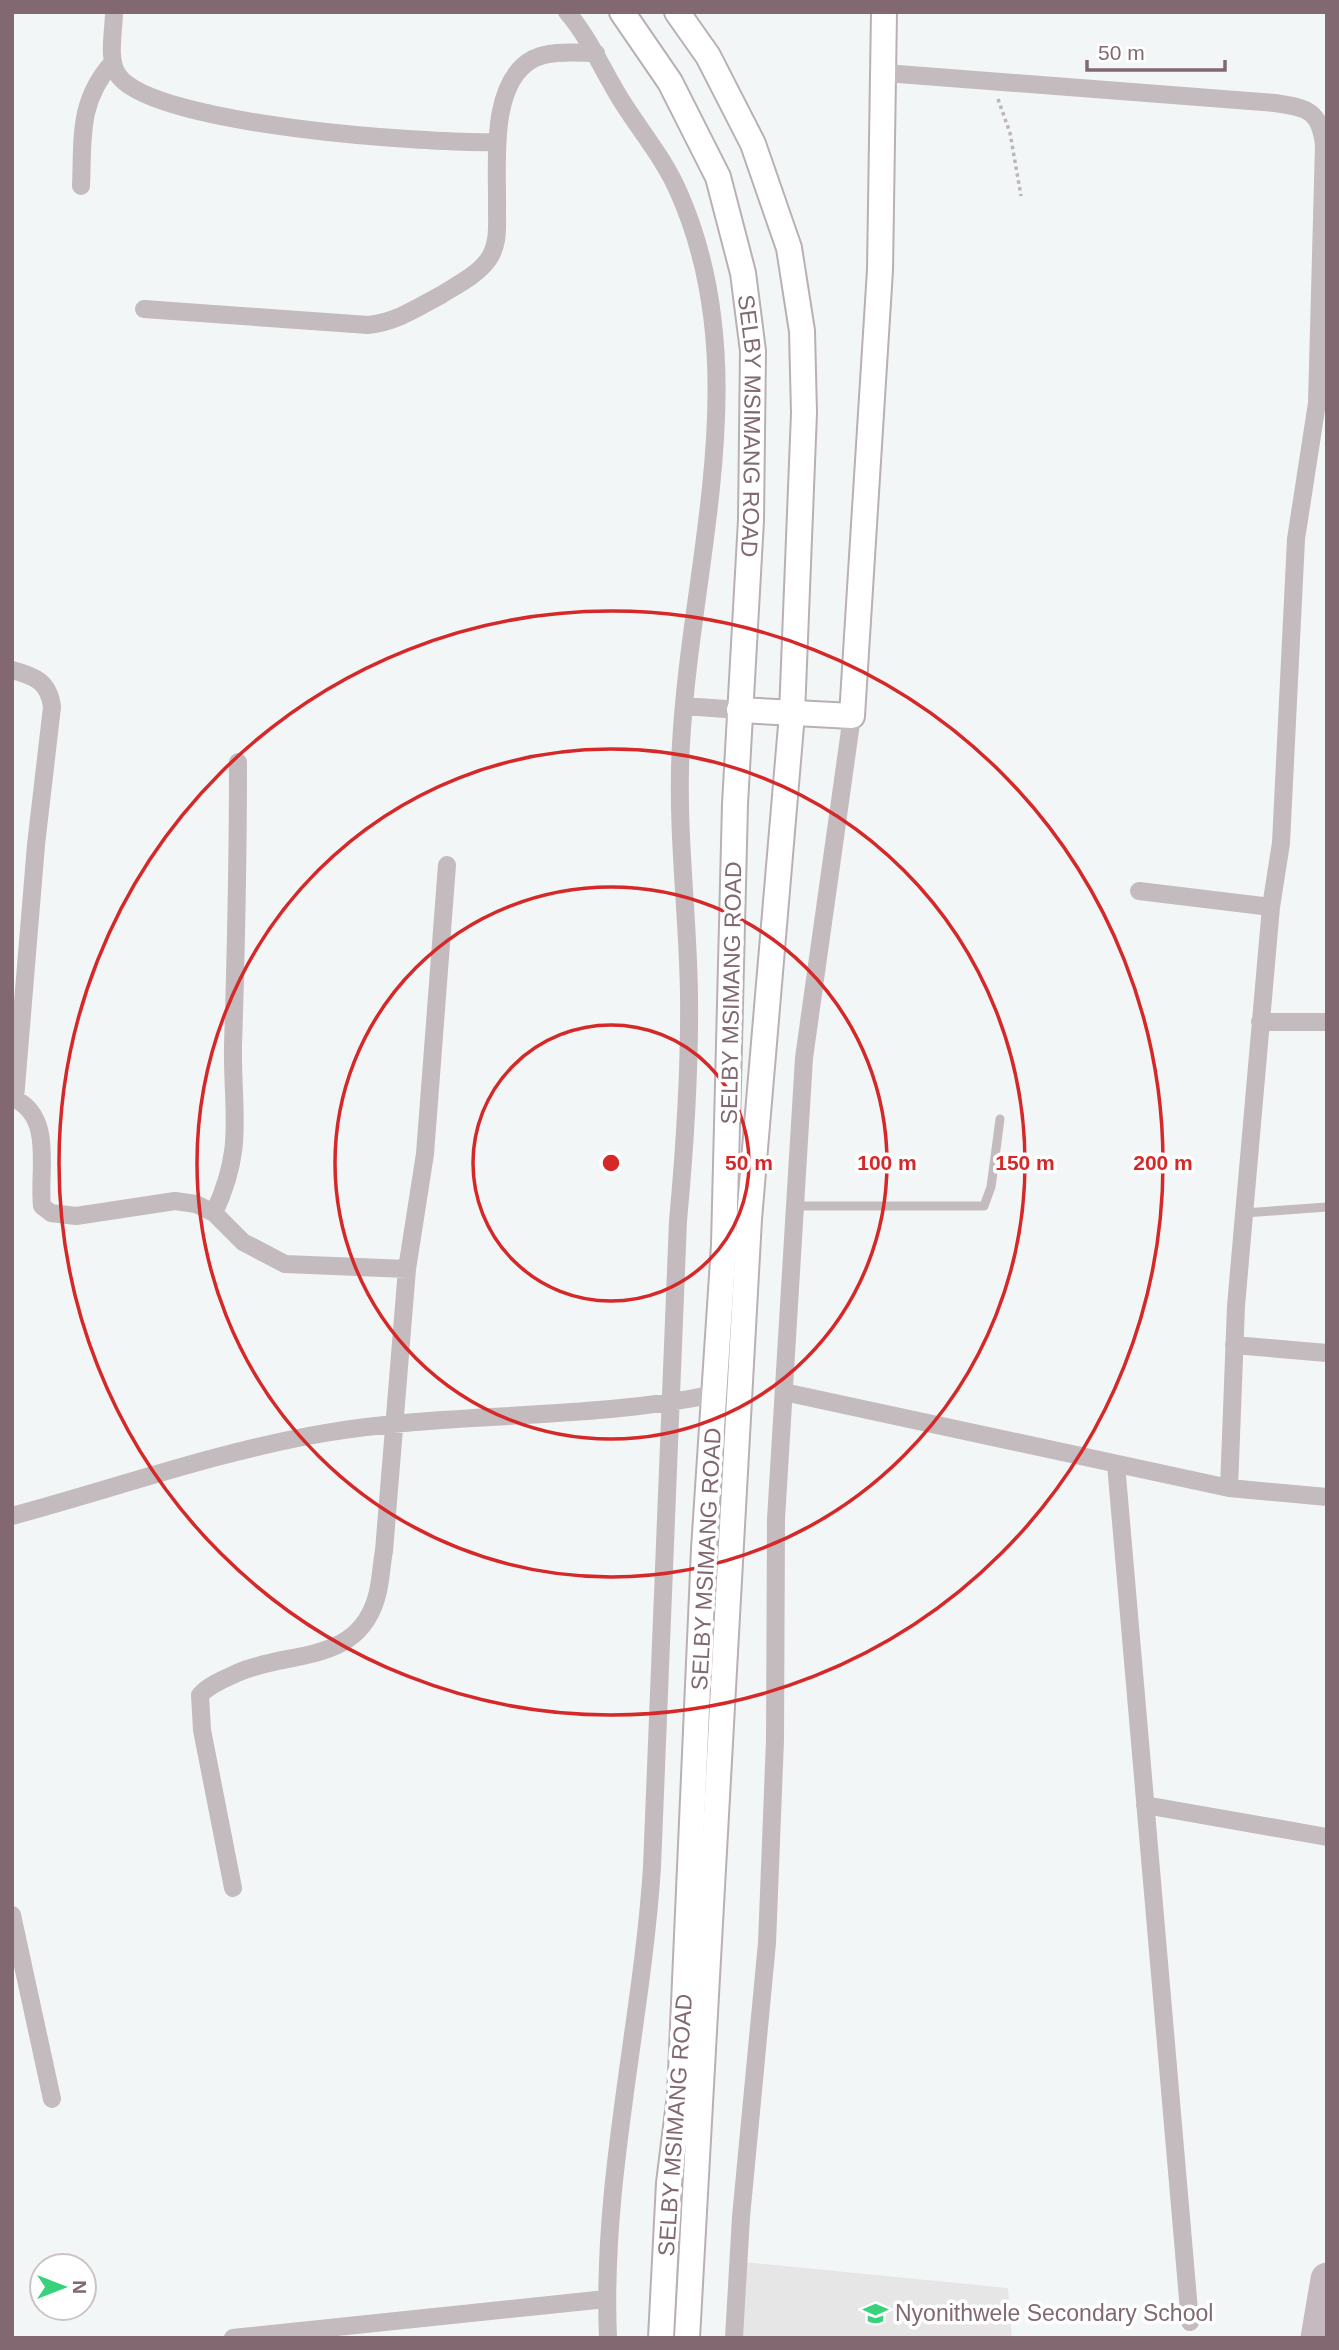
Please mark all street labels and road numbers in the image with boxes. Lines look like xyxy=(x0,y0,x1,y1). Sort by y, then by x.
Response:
street label: SELBY MSIMANG ROAD xyxy=(733,293,766,558)
street label: SELBY MSIMANG ROAD xyxy=(716,861,746,1125)
street label: SELBY MSIMANG ROAD xyxy=(686,1427,726,1691)
street label: SELBY MSIMANG ROAD xyxy=(653,1993,697,2257)

